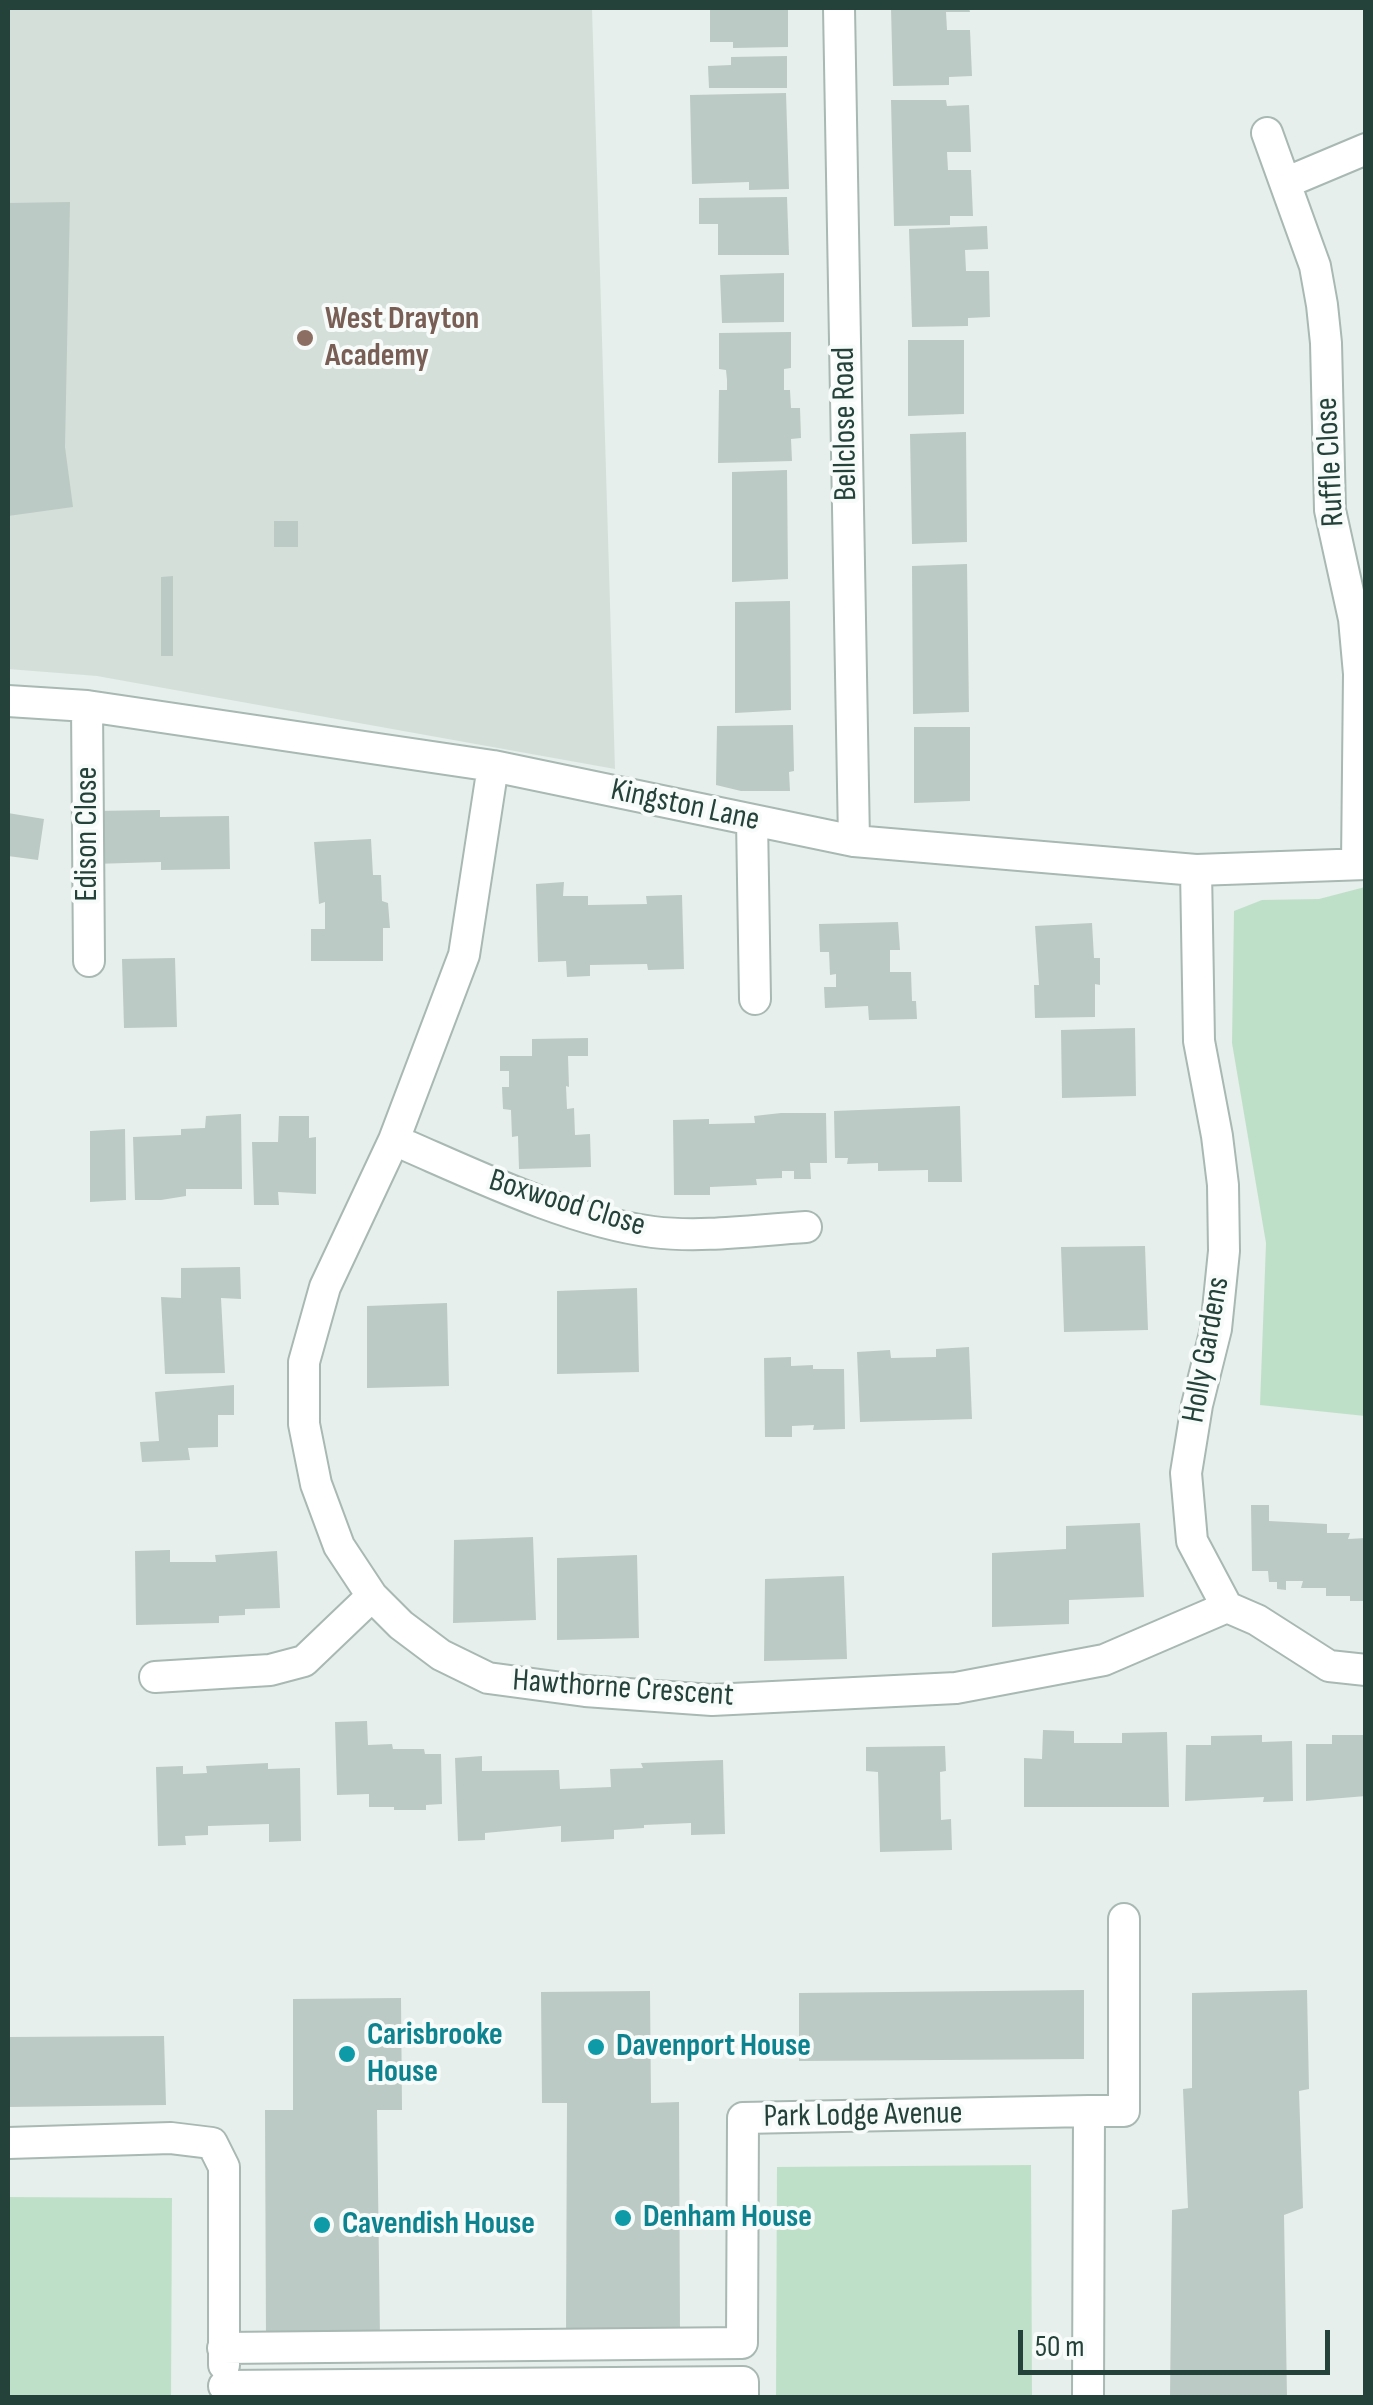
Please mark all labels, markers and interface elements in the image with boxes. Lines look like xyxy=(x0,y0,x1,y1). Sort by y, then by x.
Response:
place label: West Drayton Academy xyxy=(325,301,479,376)
marker: West Drayton Academy xyxy=(294,327,316,349)
street label: Bellclose Road xyxy=(825,347,867,501)
street label: Ruffle Close xyxy=(1308,396,1354,528)
street label: Edison Close xyxy=(69,767,107,901)
street label: Kingston Lane xyxy=(607,772,763,840)
street label: Boxwood Close xyxy=(484,1162,650,1246)
street label: Holly Gardens xyxy=(1175,1274,1239,1426)
street label: Hawthorne Crescent xyxy=(511,1662,735,1716)
place label: Carisbrooke House xyxy=(367,2017,503,2092)
place label: Davenport House xyxy=(616,2028,811,2066)
marker: Davenport House xyxy=(585,2036,607,2058)
marker: Carisbrooke House xyxy=(336,2043,358,2065)
street label: Park Lodge Avenue xyxy=(763,2095,963,2137)
place label: Denham House xyxy=(643,2199,812,2237)
place label: Cavendish House xyxy=(342,2206,535,2244)
marker: Denham House xyxy=(612,2207,634,2229)
marker: Cavendish House xyxy=(311,2214,333,2236)
scale bar xyxy=(1023,2310,1336,2372)
text: 50 m xyxy=(1035,2329,1084,2365)

